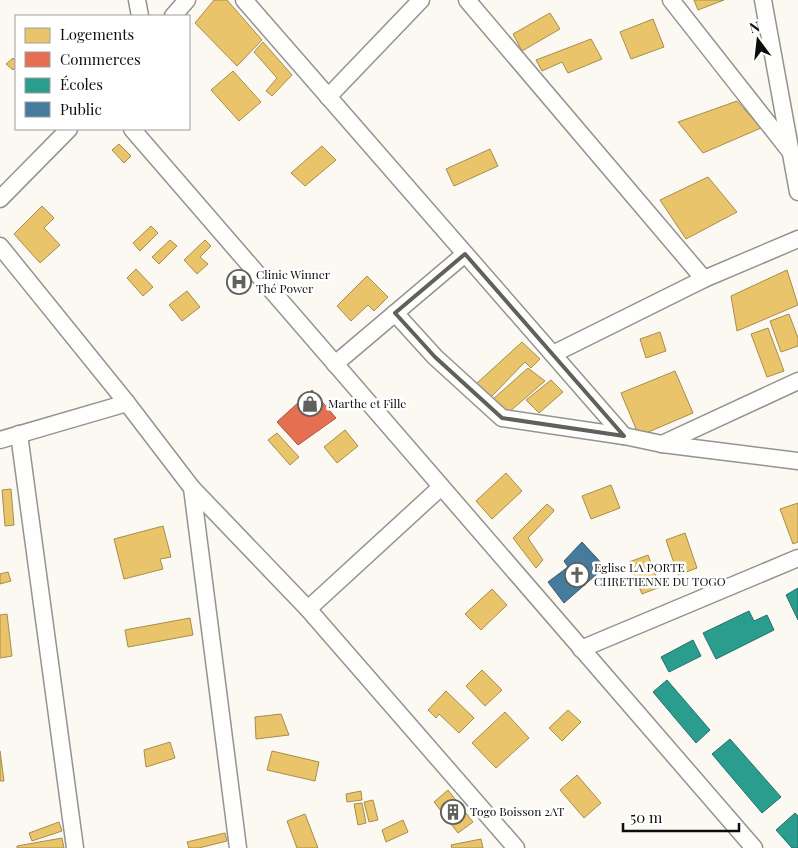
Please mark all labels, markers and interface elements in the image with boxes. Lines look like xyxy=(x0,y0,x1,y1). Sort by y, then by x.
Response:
legend xyxy=(15,15,190,130)
north arrow xyxy=(733,15,783,65)
text: N xyxy=(747,16,762,37)
text: Logements xyxy=(60,24,134,44)
text: Commerces xyxy=(60,49,141,69)
text: Écoles xyxy=(60,74,103,94)
text: Public xyxy=(60,99,102,119)
place label: Clinic Winner Thé Power xyxy=(256,266,331,296)
hospital icon: Clinic Winner Thé Power xyxy=(226,269,252,295)
shop icon: Marthe et Fille xyxy=(297,391,323,417)
place label: Marthe et Fille xyxy=(328,395,406,411)
place label: Eglise LA PORTE CHRETIENNE DU TOGO xyxy=(594,559,726,589)
church icon: Eglise LA PORTE CHRETIENNE DU TOGO xyxy=(564,562,590,588)
building icon: Togo Boisson 2AT xyxy=(440,799,466,825)
scale bar xyxy=(623,800,739,832)
place label: Togo Boisson 2AT xyxy=(470,803,565,819)
text: 50 m xyxy=(630,807,663,827)

